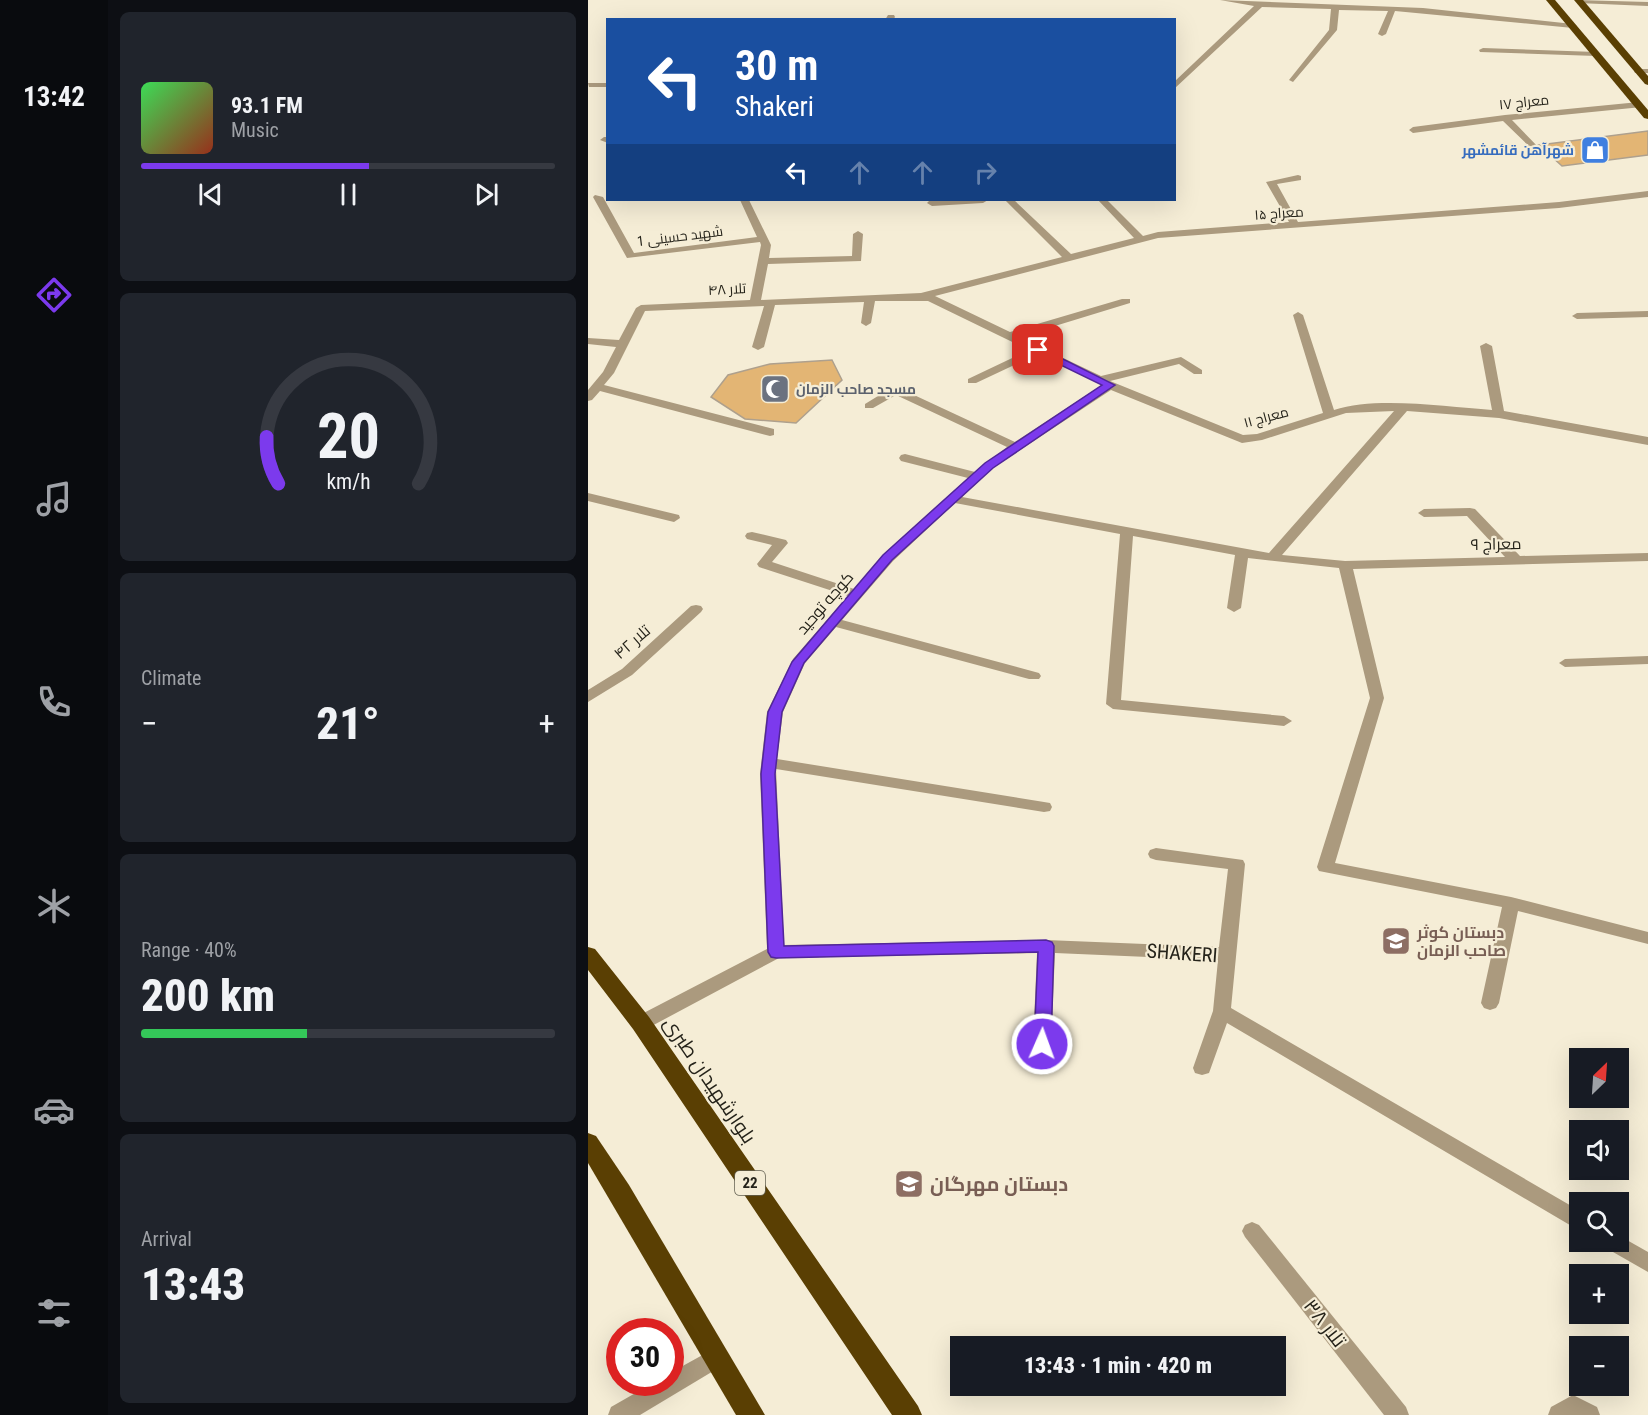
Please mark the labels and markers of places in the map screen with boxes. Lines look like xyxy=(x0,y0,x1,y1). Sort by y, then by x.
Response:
shop icon: شهرآهن قائمشهر xyxy=(1579,134,1611,166)
place label: شهرآهن قائمشهر xyxy=(1461,142,1574,159)
pin xyxy=(1012,324,1063,375)
mosque icon: مسجد صاحب الزمان xyxy=(759,373,791,405)
place label: مسجد صاحب الزمان xyxy=(796,381,916,398)
place label: دبستان کوثر صاحب الزمان xyxy=(1416,923,1506,960)
school or university icon: دبستان کوثر صاحب الزمان xyxy=(1380,925,1412,957)
school or university icon: دبستان مهرگان xyxy=(893,1168,925,1200)
place label: دبستان مهرگان xyxy=(930,1172,1068,1197)

